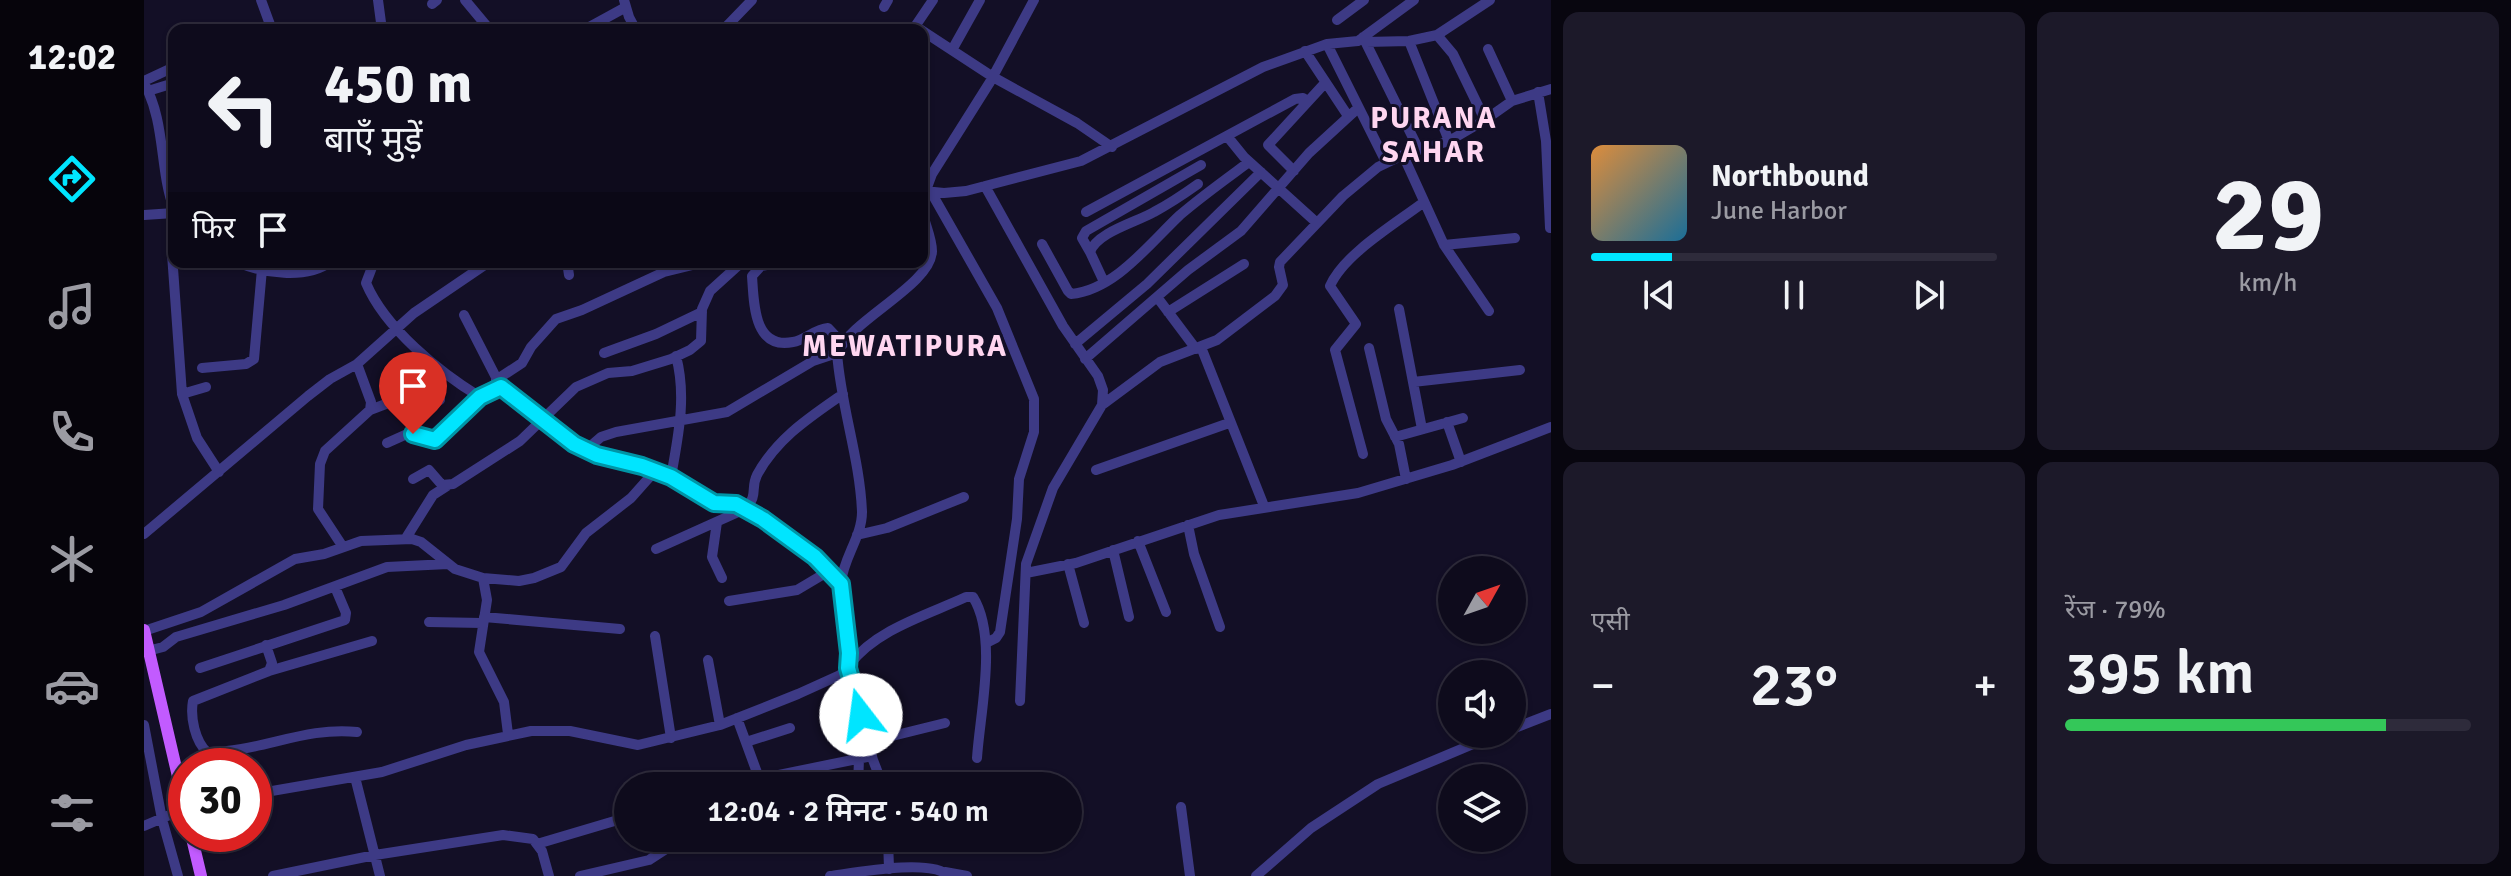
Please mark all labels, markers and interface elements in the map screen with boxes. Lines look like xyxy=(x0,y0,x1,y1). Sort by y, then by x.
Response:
text: 12:02 xyxy=(28,35,116,80)
text: 450 m xyxy=(324,49,472,118)
icon: left xyxy=(192,56,296,160)
district label: PURANA SAHAR xyxy=(1370,100,1498,171)
text: बाएँ मुड़ें xyxy=(324,118,423,163)
icon: directions xyxy=(44,151,100,207)
text: 29 xyxy=(2212,151,2324,279)
text: Northbound xyxy=(1711,158,1869,195)
text: June Harbor xyxy=(1711,195,1847,227)
icon: arrive xyxy=(251,208,295,252)
text: फिर xyxy=(192,210,235,247)
text: km/h xyxy=(2239,267,2297,299)
icon: previous xyxy=(1637,273,1681,317)
icon: pause xyxy=(1772,273,1816,317)
icon: next xyxy=(1907,273,1951,317)
icon: music xyxy=(44,278,100,334)
district label: MEWATIPURA xyxy=(802,328,1008,365)
pin xyxy=(379,352,447,434)
icon: arrive xyxy=(391,364,435,408)
icon: phone xyxy=(44,404,100,460)
icon: climate xyxy=(44,531,100,587)
north arrow xyxy=(1438,556,1526,644)
map controls xyxy=(1438,556,1526,852)
text: रेंज · 79% xyxy=(2065,594,2166,626)
text: एसी xyxy=(1591,606,1630,638)
text: 395 km xyxy=(2065,637,2254,711)
text: 23° xyxy=(1750,649,1838,723)
icon: car xyxy=(44,658,100,714)
text: − xyxy=(1591,659,1615,713)
text: + xyxy=(1973,659,1997,713)
button: sound xyxy=(1438,660,1526,748)
position arrow xyxy=(819,673,903,757)
speed limit sign: 30 xyxy=(168,748,272,852)
button: layers xyxy=(1438,764,1526,852)
icon: filters xyxy=(44,785,100,841)
text: 12:04 · 2 मिनट · 540 m xyxy=(707,793,989,830)

